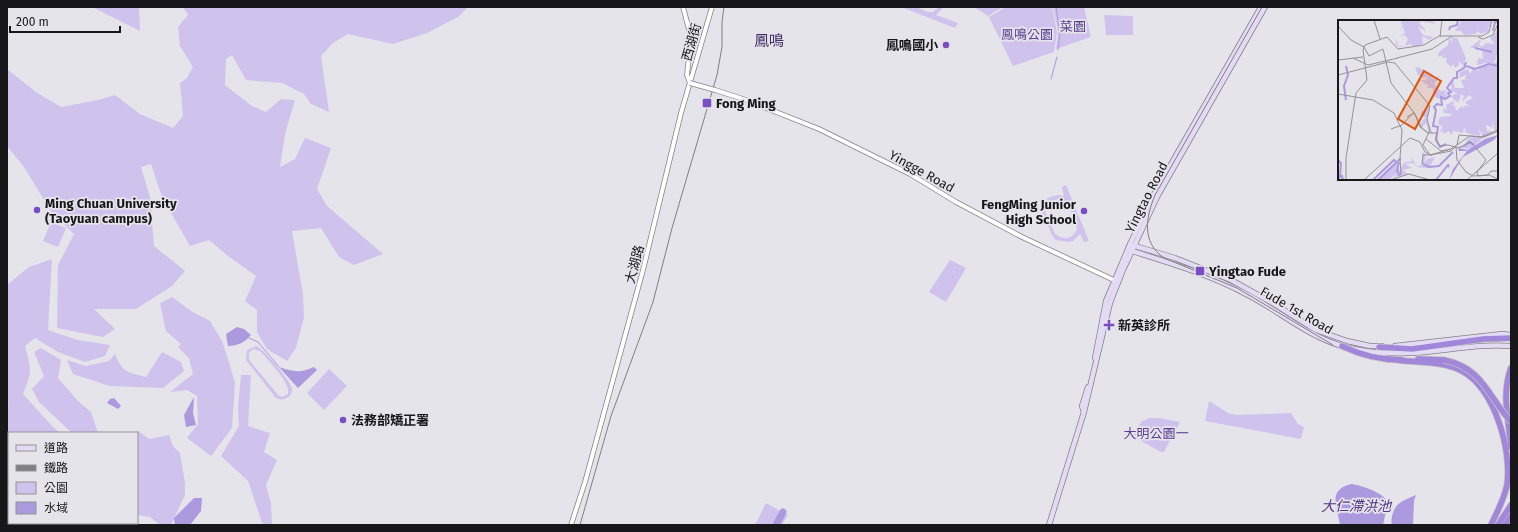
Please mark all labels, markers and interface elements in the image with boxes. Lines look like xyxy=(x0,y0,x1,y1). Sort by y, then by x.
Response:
scale bar xyxy=(10,8,120,34)
text: 200 m xyxy=(16,15,49,29)
park label: 菜園 xyxy=(1060,19,1086,34)
inset map xyxy=(1338,20,1498,180)
street label: 西湖街 xyxy=(679,21,704,63)
park label: 鳳鳴公園 xyxy=(1001,27,1053,42)
district label: 鳳鳴 xyxy=(754,32,784,50)
place label: 鳳鳴國小 xyxy=(886,38,939,53)
marker: 鳳鳴國小 xyxy=(941,40,951,50)
place label: Fong Ming xyxy=(716,96,777,111)
marker: Fong Ming xyxy=(701,97,713,109)
street label: Yingge Road xyxy=(887,147,957,196)
street label: Yingtao Road xyxy=(1122,159,1171,235)
place label: Ming Chuan University (Taoyuan campus) xyxy=(45,196,177,226)
place label: FengMing Junior High School xyxy=(981,197,1077,227)
marker: Ming Chuan University (Taoyuan campus) xyxy=(32,205,42,215)
marker: FengMing Junior High School xyxy=(1079,206,1089,216)
street label: 大湖路 xyxy=(622,243,647,285)
place label: Yingtao Fude xyxy=(1208,264,1286,279)
marker: Yingtao Fude xyxy=(1194,265,1206,277)
street label: Fude 1st Road xyxy=(1258,284,1336,337)
place label: 新英診所 xyxy=(1118,318,1170,333)
marker: 新英診所 xyxy=(1103,319,1115,331)
place label: 法務部矯正署 xyxy=(351,413,429,428)
marker: 法務部矯正署 xyxy=(338,415,348,425)
park label: 大明公園一 xyxy=(1123,426,1189,441)
legend xyxy=(8,432,138,524)
text: 道路 xyxy=(44,441,68,455)
text: 鐵路 xyxy=(44,461,68,475)
text: 公園 xyxy=(44,481,68,495)
water label: 大仁滯洪池 xyxy=(1321,498,1393,515)
text: 水域 xyxy=(44,501,68,515)

